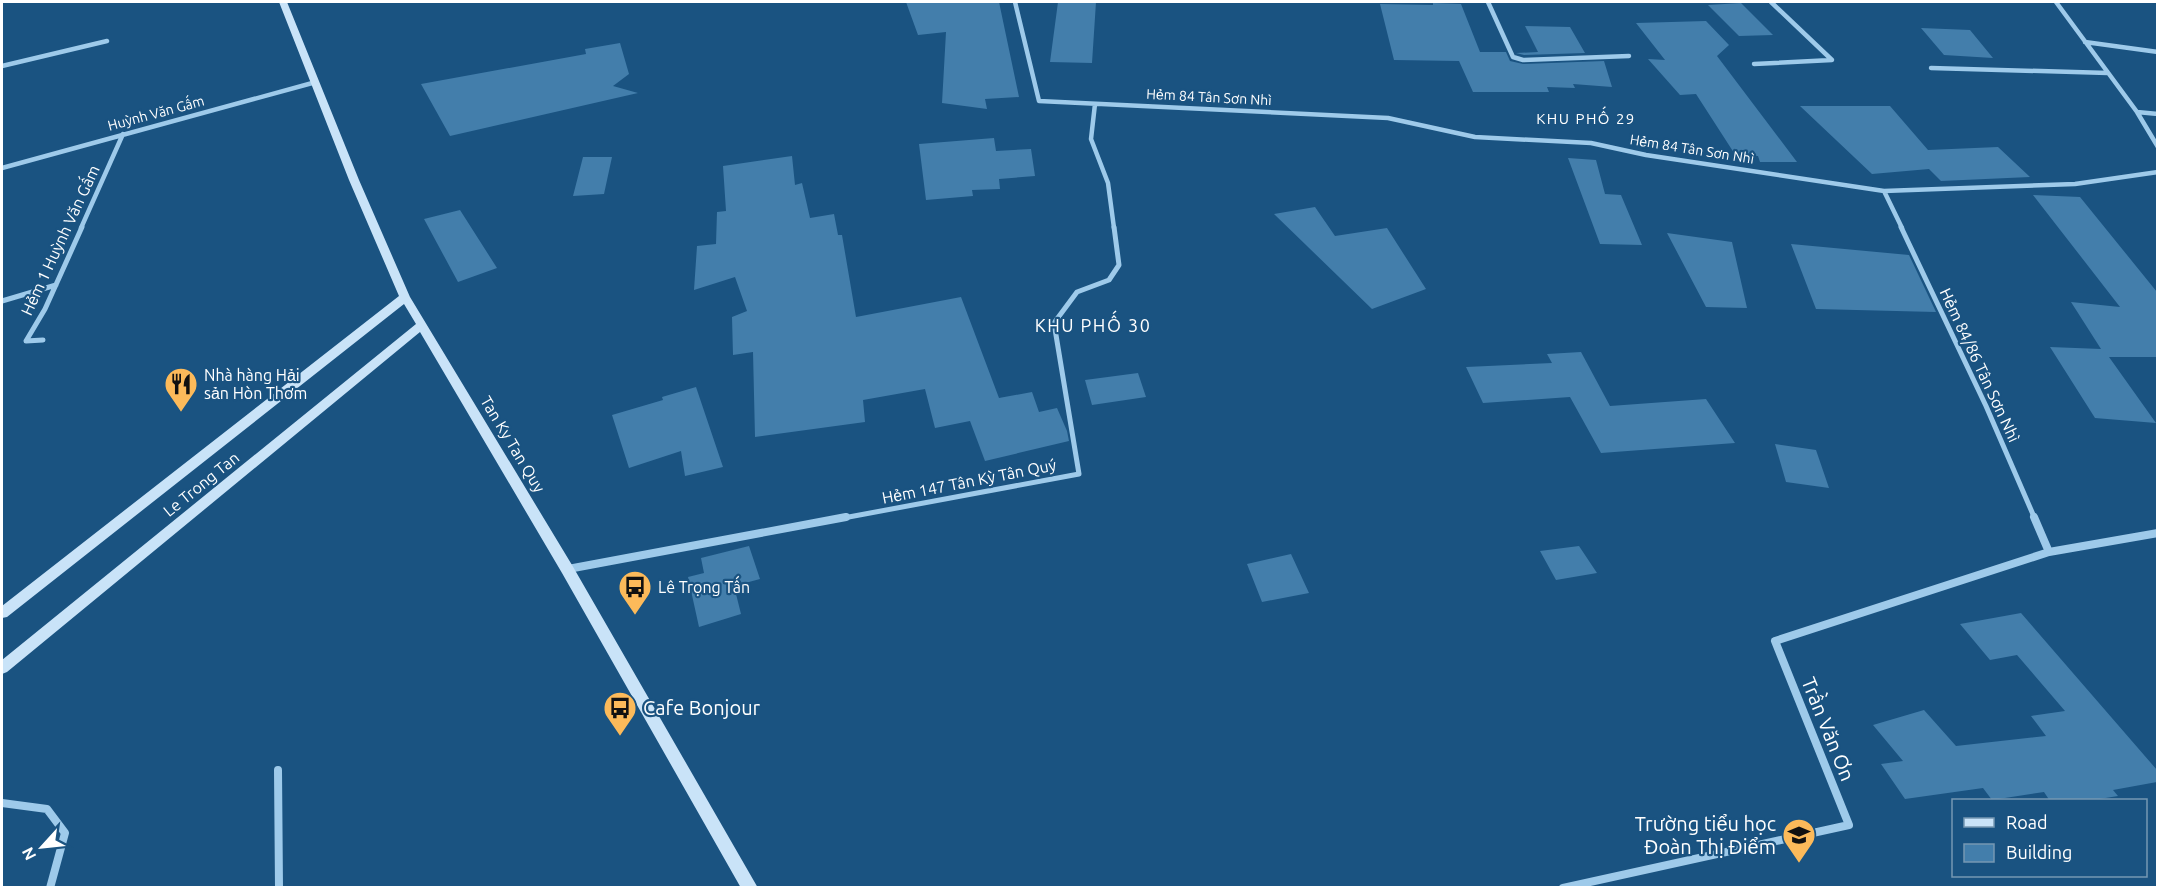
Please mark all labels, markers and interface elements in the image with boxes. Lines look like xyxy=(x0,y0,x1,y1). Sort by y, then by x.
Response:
street label: Hẻm 84 Tân Sơn Nhì xyxy=(1146,86,1272,108)
street label: Huỳnh Văn Gấm xyxy=(105,90,206,134)
district label: KHU PHỐ 29 xyxy=(1536,106,1636,127)
street label: Hẻm 84 Tân Sơn Nhì xyxy=(1629,131,1755,167)
street label: Hẻm 1 Huỳnh Văn Gấm xyxy=(15,161,103,318)
street label: Hẻm 84/86 Tân Sơn Nhì xyxy=(1936,285,2024,445)
district label: KHU PHỐ 30 xyxy=(1035,310,1151,335)
restaurant icon: Nhà hàng Hải sản Hòn Thơm xyxy=(163,366,199,413)
place label: Nhà hàng Hải sản Hòn Thơm xyxy=(204,366,307,402)
street label: Tan Ky Tan Quy xyxy=(477,393,549,496)
street label: Le Trong Tan xyxy=(160,448,242,520)
street label: Hẻm 147 Tân Kỳ Tân Quý xyxy=(880,455,1058,507)
bus stop icon: Lê Trọng Tấn xyxy=(617,569,653,616)
place label: Lê Trọng Tấn xyxy=(658,575,750,596)
street label: Trần Văn Ơn xyxy=(1797,672,1862,784)
bus stop icon: Cafe Bonjour xyxy=(602,690,638,737)
place label: Cafe Bonjour xyxy=(643,696,761,719)
legend xyxy=(1952,799,2147,877)
place label: Trường tiểu học Đoàn Thị Điểm xyxy=(1635,812,1776,858)
text: Road xyxy=(2006,812,2048,832)
north arrow xyxy=(12,817,72,877)
school or university icon: Trường tiểu học Đoàn Thị Điểm xyxy=(1781,817,1817,864)
text: Building xyxy=(2006,842,2072,862)
text: N xyxy=(18,844,39,863)

